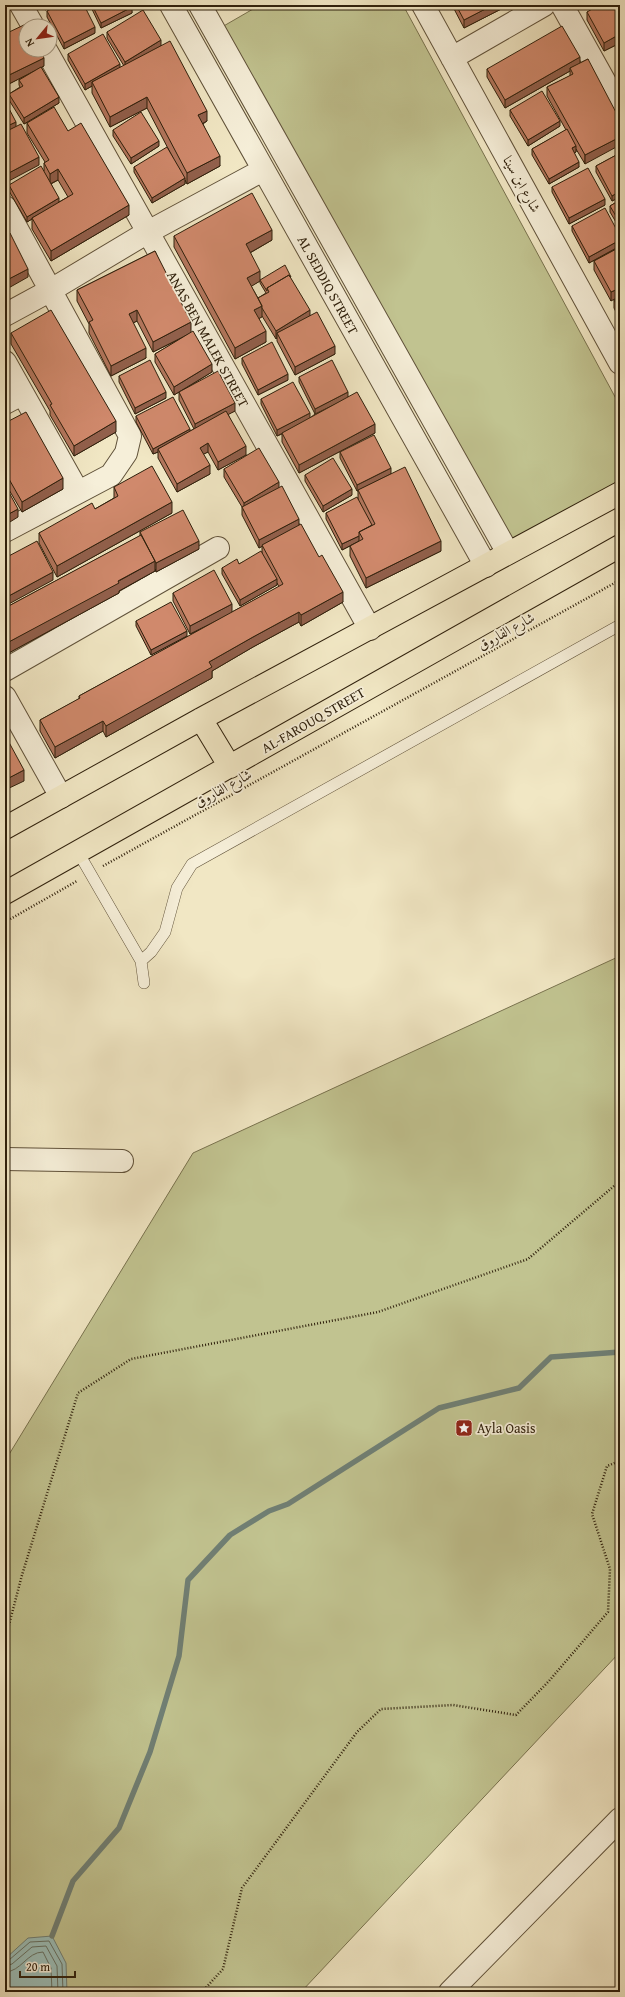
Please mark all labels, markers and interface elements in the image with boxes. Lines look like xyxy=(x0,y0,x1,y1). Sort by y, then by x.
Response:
north arrow xyxy=(18,18,58,58)
text: N xyxy=(20,35,38,50)
street label: شارع ابن سينا xyxy=(496,152,546,217)
street label: AL SEDDIQ STREET xyxy=(293,232,363,338)
street label: ANAS BEN MALEK STREET xyxy=(162,267,254,411)
street label: شارع الفاروق xyxy=(474,607,539,657)
street label: AL-FAROUQ STREET xyxy=(258,682,369,758)
street label: شارع الفاروق xyxy=(191,764,256,814)
place icon: Ayla Oasis xyxy=(454,1418,474,1438)
place label: Ayla Oasis xyxy=(477,1418,536,1438)
scale bar xyxy=(20,1953,75,1979)
text: 20 m xyxy=(26,1958,50,1975)

